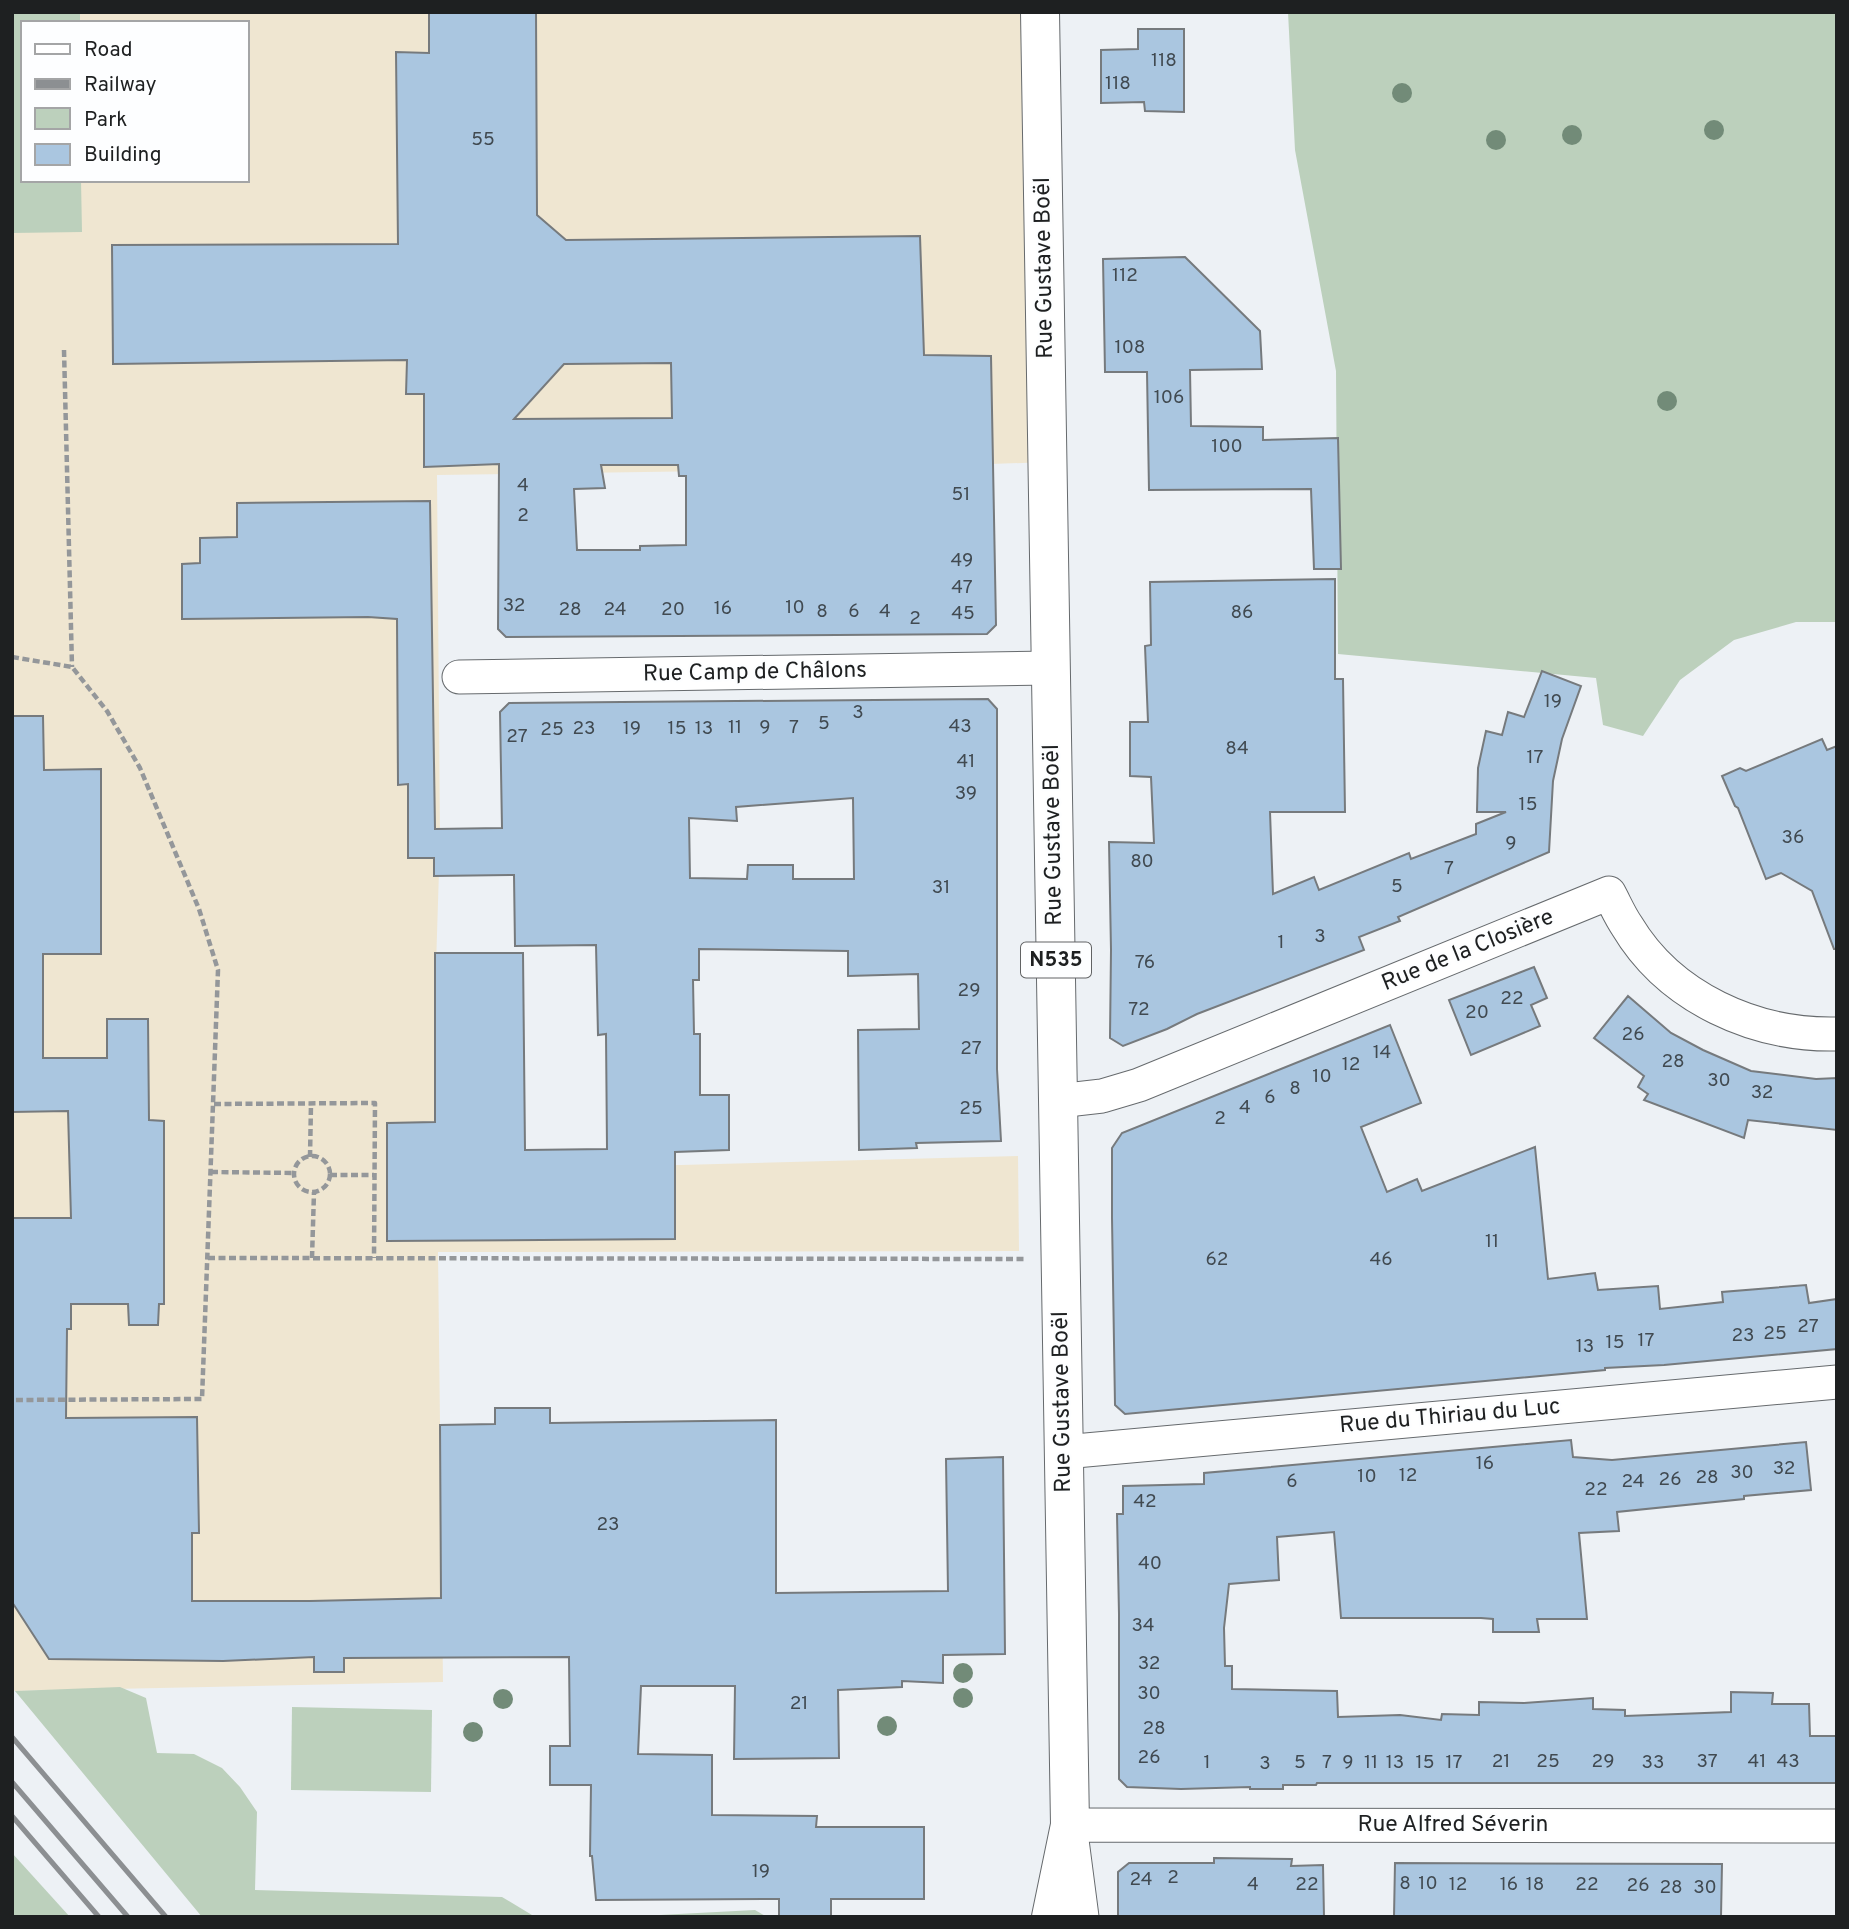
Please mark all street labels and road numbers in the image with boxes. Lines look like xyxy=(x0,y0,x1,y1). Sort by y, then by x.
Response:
street label: Rue Gustave Boël xyxy=(1029,177,1061,359)
street label: Rue Camp de Châlons xyxy=(643,657,867,689)
street label: Rue Gustave Boël xyxy=(1038,744,1070,926)
street label: Rue de la Closière xyxy=(1378,903,1558,999)
road number: N535 xyxy=(1021,942,1091,978)
street label: Rue Gustave Boël xyxy=(1047,1311,1079,1493)
street label: Rue du Thiriau du Luc xyxy=(1338,1393,1562,1441)
street label: Rue Alfred Séverin xyxy=(1357,1811,1549,1840)

